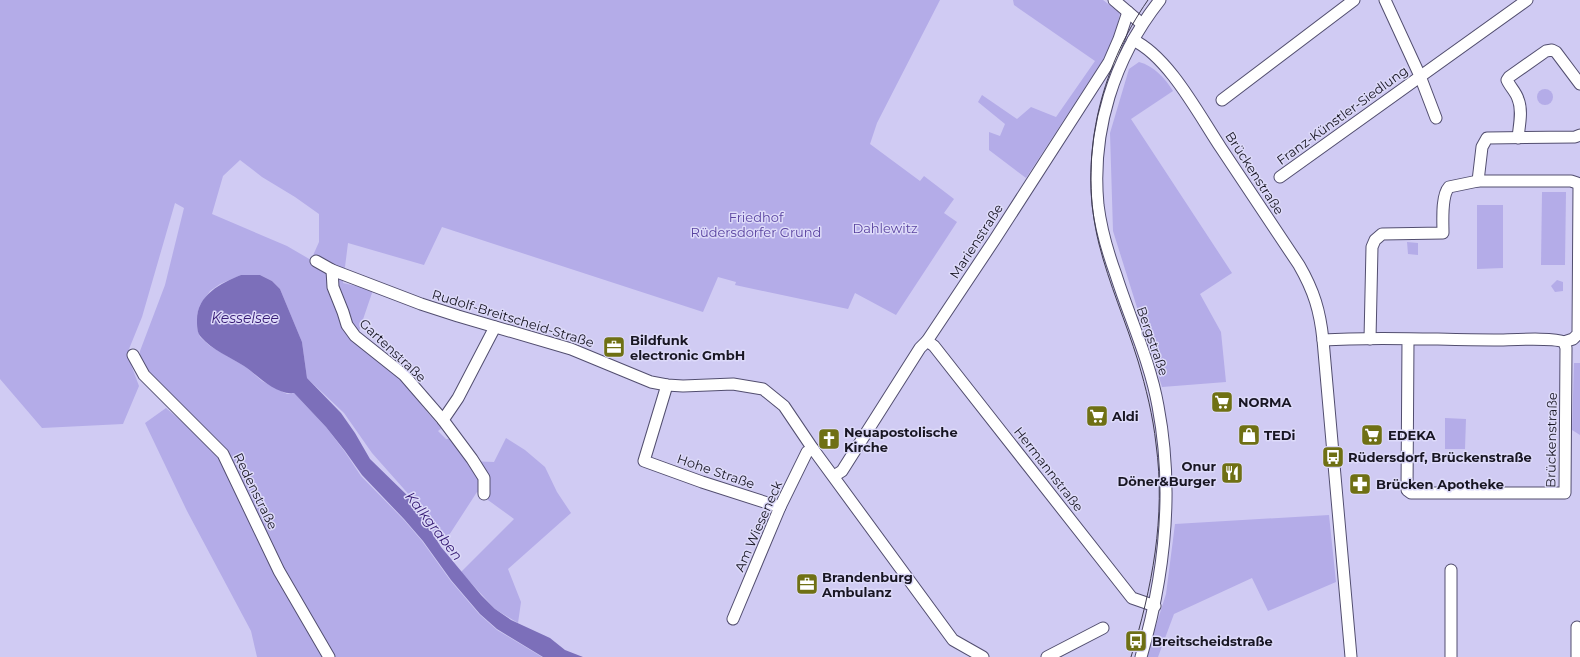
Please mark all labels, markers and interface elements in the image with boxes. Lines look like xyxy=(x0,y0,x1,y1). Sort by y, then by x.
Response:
street label: Franz-Künstler-Siedlung xyxy=(1273,62,1411,168)
street label: Brückenstraße xyxy=(1222,129,1288,218)
street label: Marienstraße xyxy=(946,201,1006,281)
park label: Friedhof Rüdersdorfer Grund xyxy=(691,209,821,240)
park label: Dahlewitz xyxy=(852,220,918,236)
street label: Rudolf-Breitscheid-Straße xyxy=(430,286,596,350)
street label: Bergstraße xyxy=(1134,304,1172,378)
water label: Kesselsee xyxy=(211,309,279,327)
street label: Gartenstraße xyxy=(356,315,430,385)
place label: Bildfunk electronic GmbH xyxy=(630,332,745,363)
office icon: Bildfunk electronic GmbH xyxy=(601,334,627,360)
supermarket icon: NORMA xyxy=(1209,389,1235,415)
street label: Brückenstraße xyxy=(1542,392,1560,488)
place label: NORMA xyxy=(1238,394,1292,410)
supermarket icon: Aldi xyxy=(1084,403,1110,429)
place label: Aldi xyxy=(1111,408,1139,424)
shop icon: TEDi xyxy=(1236,422,1262,448)
supermarket icon: EDEKA xyxy=(1359,422,1385,448)
street label: Hermannstraße xyxy=(1011,423,1087,515)
place label: Neuapostolische Kirche xyxy=(844,424,958,455)
church icon: Neuapostolische Kirche xyxy=(816,426,842,452)
place label: TEDi xyxy=(1264,427,1295,443)
place label: EDEKA xyxy=(1388,427,1436,443)
bus stop icon: Rüdersdorf, Brückenstraße xyxy=(1320,444,1346,470)
place label: Rüdersdorf, Brückenstraße xyxy=(1348,449,1532,465)
street label: Redenstraße xyxy=(231,450,281,532)
street label: Hohe Straße xyxy=(675,450,757,492)
place label: Onur Döner&Burger xyxy=(1118,458,1216,489)
restaurant icon: Onur Döner&Burger xyxy=(1219,460,1245,486)
pharmacy icon: Brücken Apotheke xyxy=(1347,471,1373,497)
place label: Brücken Apotheke xyxy=(1376,476,1504,492)
street label: Am Wieseneck xyxy=(731,478,785,574)
water label: Kalkgraben xyxy=(401,488,467,564)
place label: Brandenburg Ambulanz xyxy=(821,569,913,600)
office icon: Brandenburg Ambulanz xyxy=(794,571,820,597)
bus stop icon: Breitscheidstraße xyxy=(1123,628,1149,654)
place label: Breitscheidstraße xyxy=(1152,633,1273,649)

